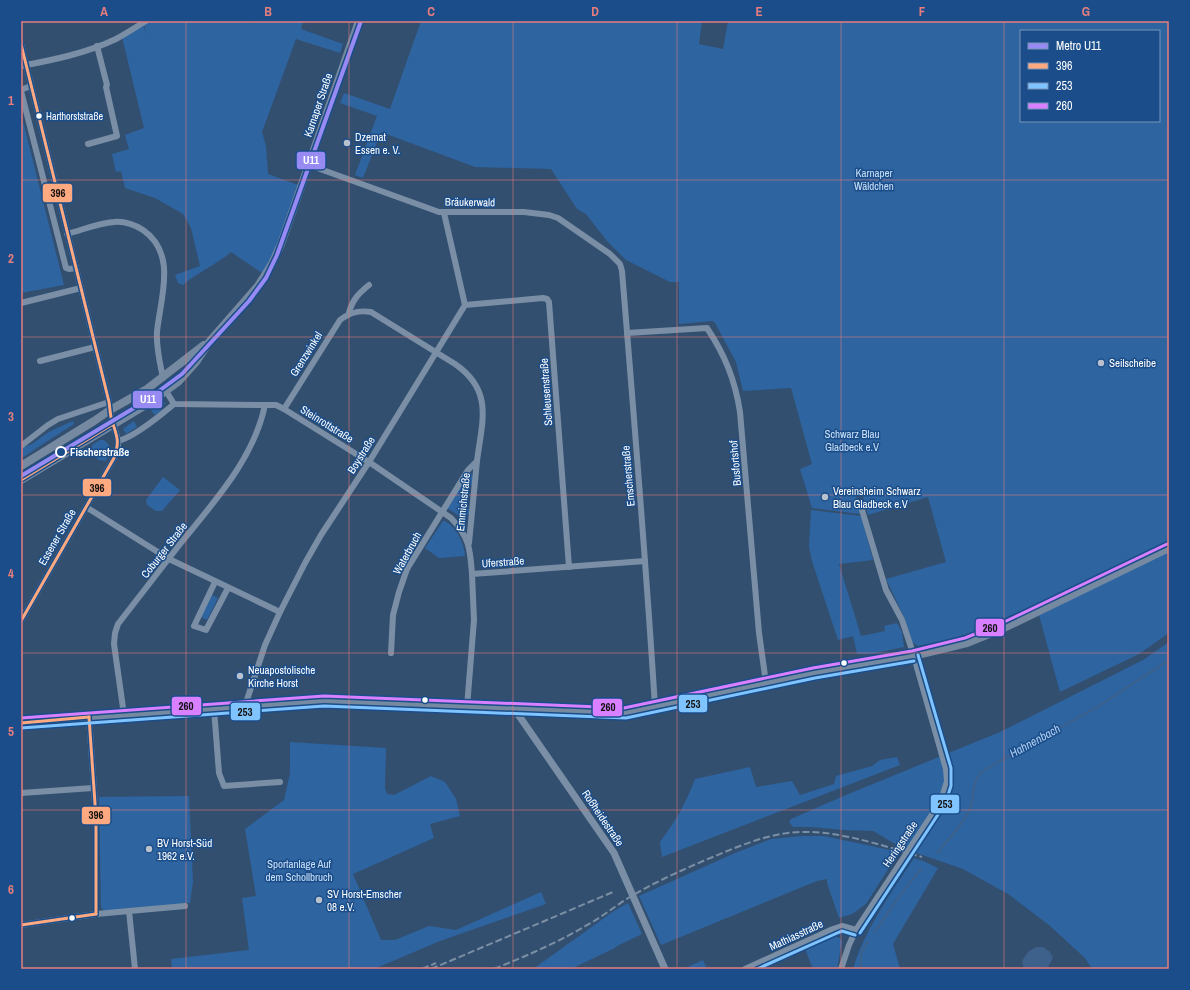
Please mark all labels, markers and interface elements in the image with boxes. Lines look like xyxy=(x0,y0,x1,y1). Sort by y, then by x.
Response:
text: A xyxy=(100,3,108,20)
text: B xyxy=(264,3,272,20)
text: C xyxy=(427,3,435,20)
text: D xyxy=(591,3,599,20)
text: E xyxy=(755,3,763,20)
text: F xyxy=(919,3,926,20)
text: G xyxy=(1082,3,1090,20)
legend xyxy=(1020,30,1160,122)
text: Metro U11 xyxy=(1056,38,1102,54)
text: 396 xyxy=(1056,58,1072,74)
street label: Karnaper Straße xyxy=(301,71,335,139)
text: 253 xyxy=(1056,78,1072,94)
text: 1 xyxy=(8,92,14,109)
text: 260 xyxy=(1056,98,1072,114)
place label: Harthorststraße xyxy=(46,110,103,123)
marker: Harthorststraße xyxy=(34,111,44,121)
place label: Dzemat Essen e. V. xyxy=(355,130,400,157)
marker: Dzemat Essen e. V. xyxy=(342,138,352,148)
line badge: U11 xyxy=(296,151,326,170)
text: U11 xyxy=(303,153,319,167)
park label: Karnaper Wäldchen xyxy=(854,166,894,193)
line badge: 396 xyxy=(42,183,73,203)
text: 396 xyxy=(50,186,66,200)
street label: Bräukerwald xyxy=(445,195,495,209)
text: 2 xyxy=(8,250,14,267)
street label: Grenzwinkel xyxy=(287,329,325,379)
place label: Seilscheibe xyxy=(1109,356,1156,370)
street label: Schleusenstraße xyxy=(537,358,555,426)
marker: Seilscheibe xyxy=(1096,358,1106,368)
line badge: U11 xyxy=(132,390,163,409)
text: U11 xyxy=(140,392,156,406)
street label: Steinrottstraße xyxy=(298,402,356,446)
text: 3 xyxy=(8,408,14,425)
park label: Schwarz Blau Gladbeck e.V xyxy=(824,427,880,454)
street label: Boystraße xyxy=(344,434,378,476)
street label: Busfortshof xyxy=(726,439,744,486)
place label: Fischerstraße xyxy=(70,445,129,459)
street label: Emscherstraße xyxy=(618,445,638,507)
marker: Fischerstraße xyxy=(55,446,67,458)
street label: Emmichstraße xyxy=(453,472,473,532)
line badge: 396 xyxy=(82,478,112,497)
text: 396 xyxy=(89,481,105,495)
place label: Vereinsheim Schwarz Blau Gladbeck e.V xyxy=(833,484,921,511)
marker: Vereinsheim Schwarz Blau Gladbeck e.V xyxy=(820,492,830,502)
street label: Essener Straße xyxy=(35,506,79,568)
street label: Coburger Straße xyxy=(138,519,190,581)
street label: Waterbruch xyxy=(390,529,424,577)
street label: Uferstraße xyxy=(481,554,525,570)
text: 4 xyxy=(8,565,14,582)
line badge: 260 xyxy=(975,618,1005,637)
text: 260 xyxy=(982,621,998,635)
unlabelled marker xyxy=(839,658,849,668)
place label: Neuapostolische Kirche Horst xyxy=(248,663,315,690)
marker: Neuapostolische Kirche Horst xyxy=(235,671,245,681)
line badge: 253 xyxy=(678,694,708,713)
unlabelled marker xyxy=(420,695,430,705)
line badge: 260 xyxy=(171,696,202,716)
text: 253 xyxy=(685,697,701,711)
line badge: 260 xyxy=(592,698,623,717)
text: 260 xyxy=(178,699,194,713)
text: 260 xyxy=(600,700,616,714)
line badge: 253 xyxy=(230,702,261,721)
text: 253 xyxy=(237,705,253,719)
water label: Hahnenbach xyxy=(1007,720,1063,762)
text: 5 xyxy=(8,723,14,740)
street label: Roßheidestraße xyxy=(579,787,627,849)
line badge: 253 xyxy=(930,794,960,814)
text: 253 xyxy=(937,797,953,811)
line badge: 396 xyxy=(81,806,111,825)
text: 396 xyxy=(88,808,104,822)
street label: Heringstraße xyxy=(879,818,921,870)
place label: BV Horst-Süd 1962 e.V. xyxy=(157,836,212,863)
marker: BV Horst-Süd 1962 e.V. xyxy=(144,844,154,854)
park label: Sportanlage Auf dem Schollbruch xyxy=(265,857,333,884)
text: 6 xyxy=(8,881,14,898)
place label: SV Horst-Emscher 08 e.V. xyxy=(327,887,402,914)
marker: SV Horst-Emscher 08 e.V. xyxy=(314,895,324,905)
unlabelled marker xyxy=(67,913,77,923)
street label: Mathiasstraße xyxy=(767,916,825,954)

